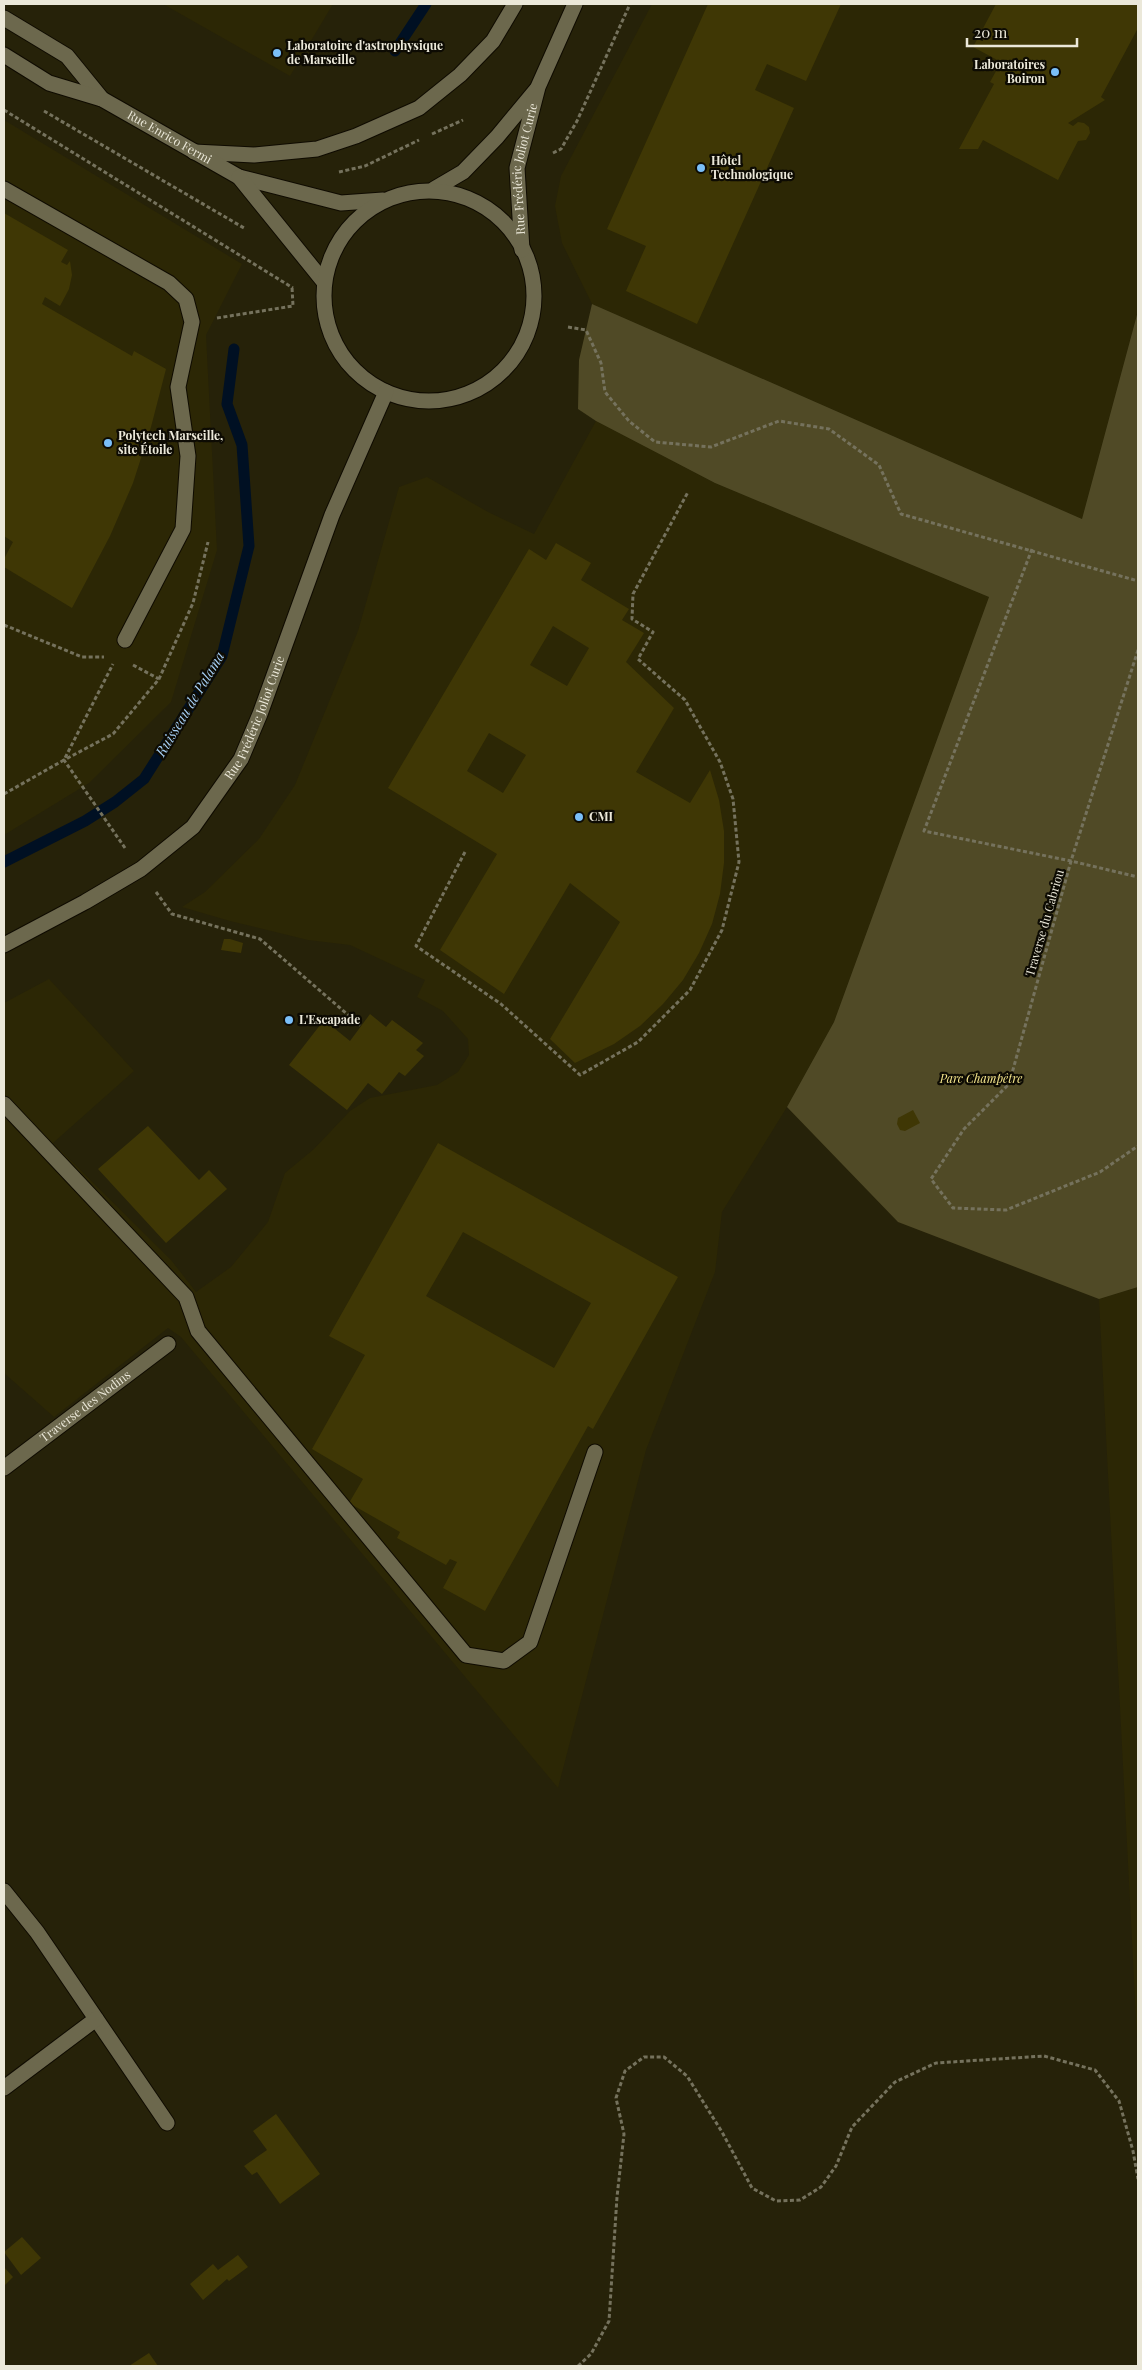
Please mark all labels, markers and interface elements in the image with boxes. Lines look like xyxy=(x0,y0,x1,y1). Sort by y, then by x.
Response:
scale bar xyxy=(967,15,1077,47)
text: 20 m xyxy=(974,22,1008,42)
place label: Laboratoire d'astrophysique de Marseille xyxy=(287,37,443,67)
marker: Laboratoire d'astrophysique de Marseille xyxy=(271,47,283,59)
place label: Laboratoires Boiron xyxy=(974,56,1046,86)
marker: Laboratoires Boiron xyxy=(1049,66,1061,78)
street label: Rue Frédéric Joliot Curie xyxy=(508,101,541,235)
street label: Rue Enrico Fermi xyxy=(125,106,216,167)
place label: Hôtel Technologique xyxy=(711,152,793,182)
marker: Hôtel Technologique xyxy=(695,162,707,174)
place label: Polytech Marseille, site Étoile xyxy=(118,427,223,457)
marker: Polytech Marseille, site Étoile xyxy=(102,437,114,449)
water label: Ruisseau de Palama xyxy=(150,648,228,761)
street label: Rue Frédéric Joliot Curie xyxy=(220,653,287,782)
place label: CMI xyxy=(589,808,614,824)
marker: CMI xyxy=(573,811,585,823)
street label: Traverse du Cabriou xyxy=(1021,867,1067,978)
place label: L'Escapade xyxy=(299,1011,360,1027)
marker: L'Escapade xyxy=(283,1014,295,1026)
park label: Parc Champêtre xyxy=(939,1070,1022,1086)
street label: Traverse des Nodins xyxy=(36,1366,133,1445)

